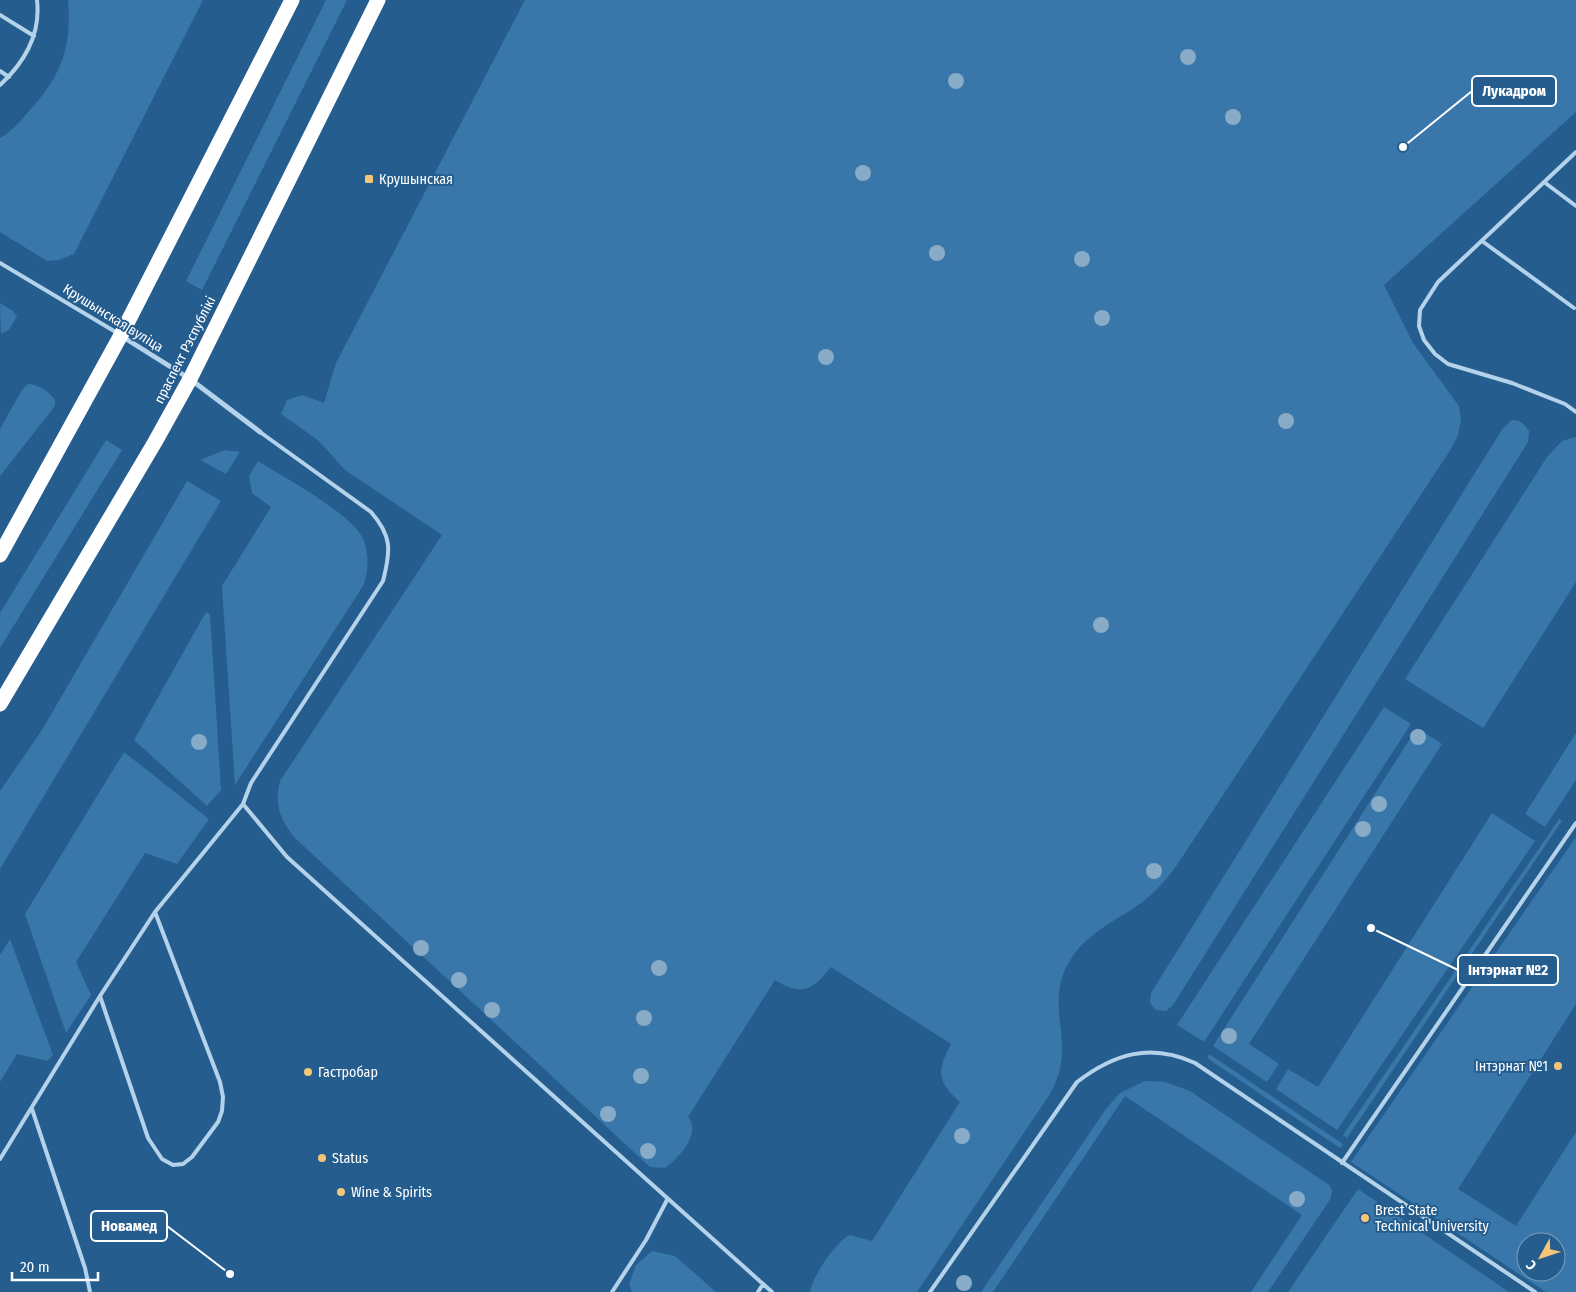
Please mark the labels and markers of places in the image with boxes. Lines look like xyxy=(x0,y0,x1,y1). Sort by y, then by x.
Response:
callout: Лукадром xyxy=(1472,76,1556,106)
place label: Крушынская xyxy=(379,171,453,188)
marker: Крушынская xyxy=(363,173,375,185)
callout: Інтэрнат №2 xyxy=(1458,955,1558,985)
place label: Інтэрнат №1 xyxy=(1475,1058,1548,1075)
marker: Інтэрнат №1 xyxy=(1552,1060,1564,1072)
place label: Гастробар xyxy=(318,1064,378,1081)
marker: Гастробар xyxy=(302,1066,314,1078)
place label: Status xyxy=(332,1150,368,1167)
marker: Status xyxy=(316,1152,328,1164)
place label: Wine & Spirits xyxy=(351,1184,432,1201)
marker: Wine & Spirits xyxy=(335,1186,347,1198)
place label: Brest State Technical University xyxy=(1375,1202,1489,1235)
callout: Новамед xyxy=(91,1211,167,1241)
marker: Brest State Technical University xyxy=(1359,1212,1371,1224)

